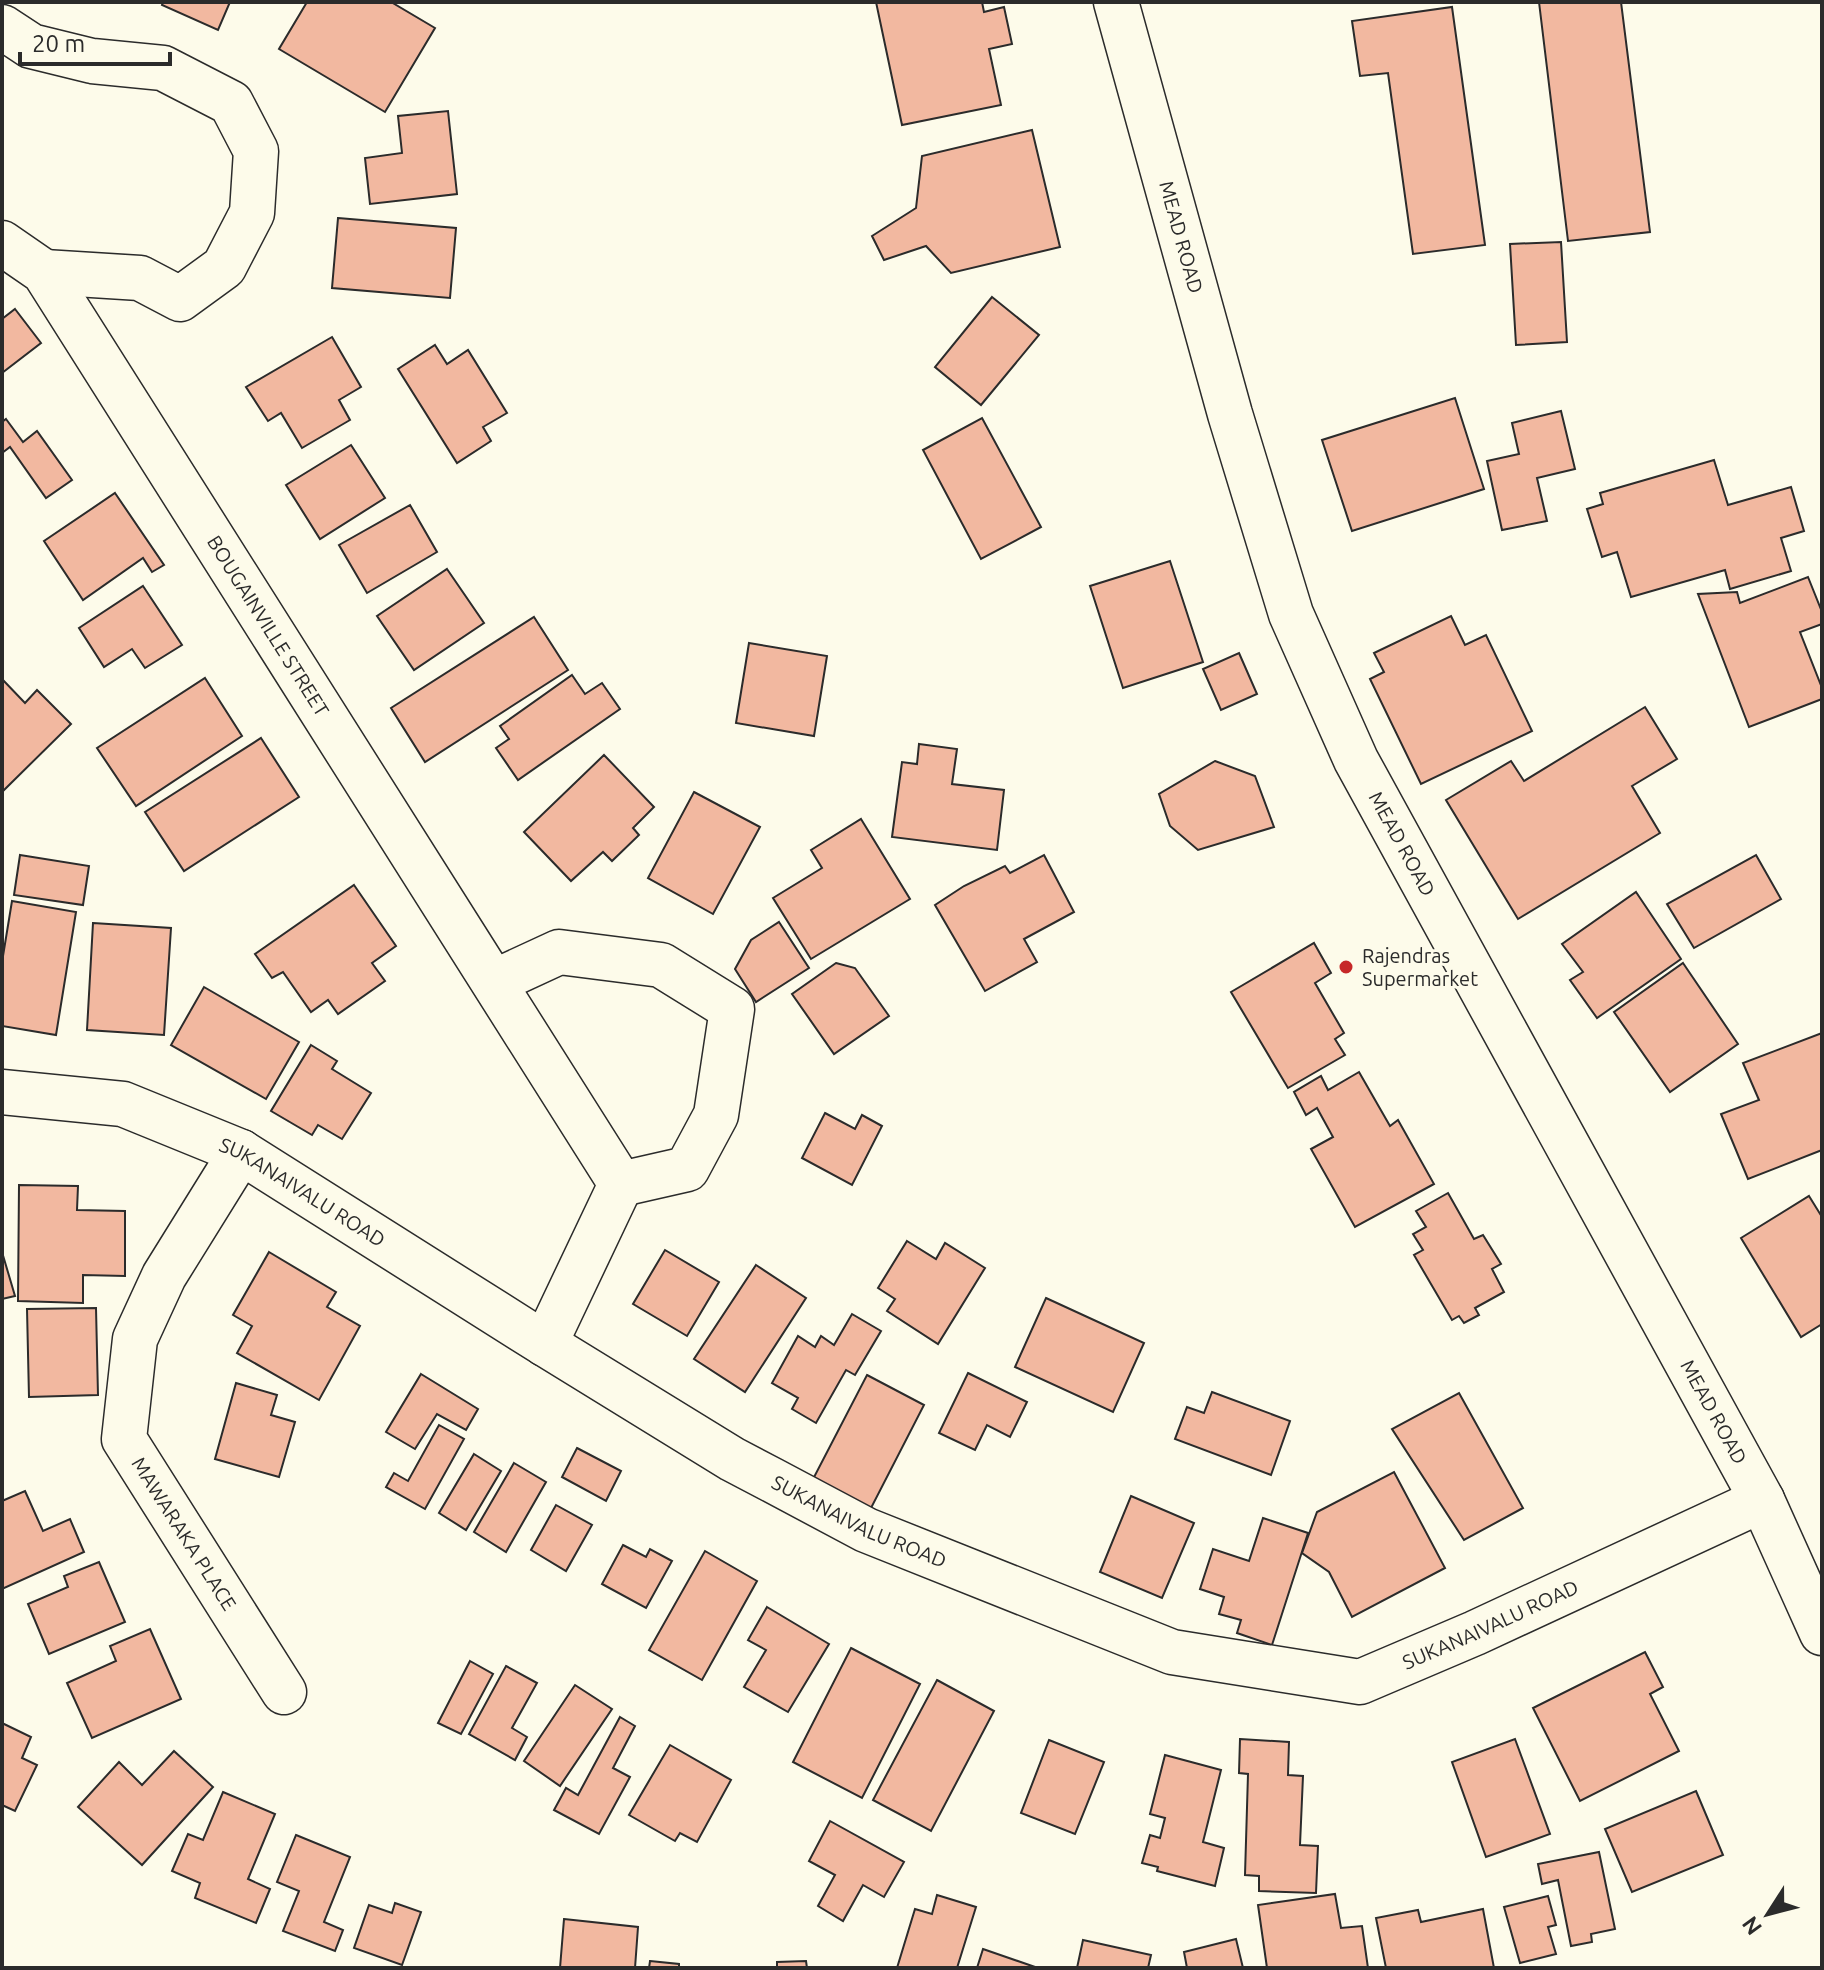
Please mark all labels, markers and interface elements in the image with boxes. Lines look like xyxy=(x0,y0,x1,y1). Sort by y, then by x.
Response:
scale bar xyxy=(20,16,170,66)
text: 20 m xyxy=(32,30,85,57)
street label: MEAD ROAD xyxy=(1155,178,1208,296)
street label: BOUGAINVILLE STREET xyxy=(203,531,334,720)
street label: MEAD ROAD xyxy=(1365,787,1440,900)
place label: Rajendras Supermarket xyxy=(1362,944,1478,990)
marker: Rajendras Supermarket xyxy=(1337,958,1355,976)
street label: SUKANAIVALU ROAD xyxy=(216,1133,390,1251)
street label: MEAD ROAD xyxy=(1676,1356,1752,1468)
street label: MAWARAKA PLACE xyxy=(127,1453,241,1614)
street label: SUKANAIVALU ROAD xyxy=(768,1470,950,1572)
street label: SUKANAIVALU ROAD xyxy=(1399,1575,1582,1674)
north arrow xyxy=(1728,1874,1808,1954)
text: N xyxy=(1736,1912,1766,1940)

